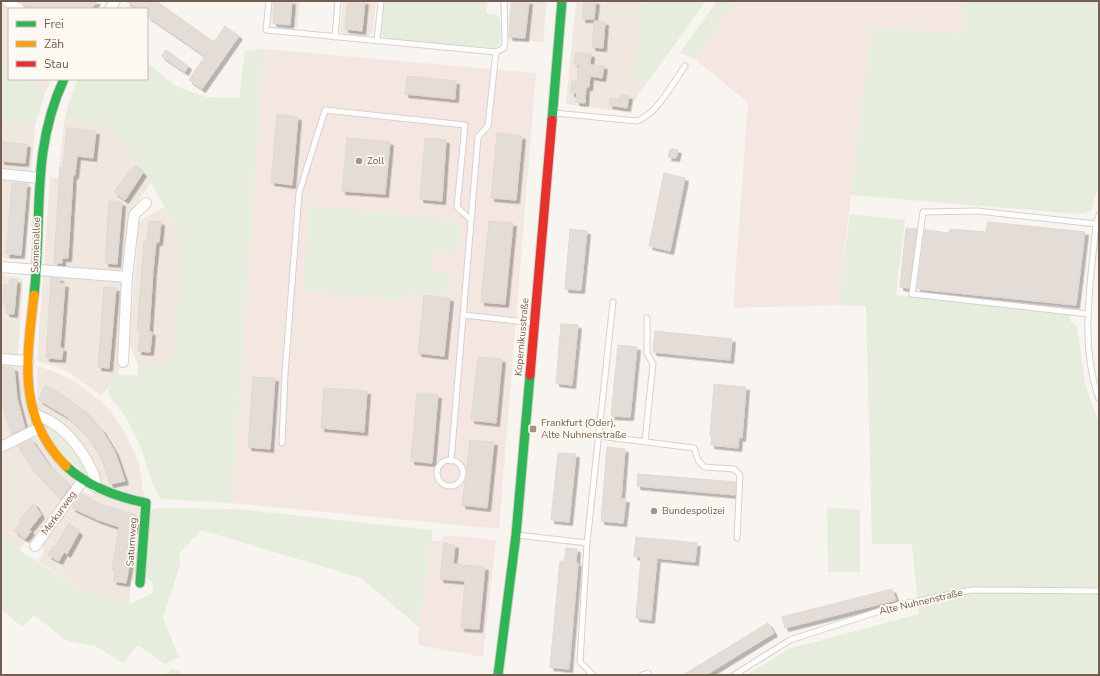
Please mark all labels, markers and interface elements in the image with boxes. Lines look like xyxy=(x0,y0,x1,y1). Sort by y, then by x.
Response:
legend xyxy=(8,8,148,80)
text: Frei xyxy=(44,16,64,32)
text: Zäh xyxy=(44,36,64,52)
text: Stau xyxy=(44,56,69,72)
place label: Zoll xyxy=(367,154,384,168)
marker: Zoll xyxy=(354,156,364,166)
street label: Sonnenallee xyxy=(28,217,44,273)
street label: Kopernikusstraße xyxy=(512,297,532,377)
place label: Frankfurt (Oder), Alte Nuhnenstraße xyxy=(541,416,626,442)
marker: Frankfurt (Oder), Alte Nuhnenstraße xyxy=(528,424,538,434)
street label: Merkurweg xyxy=(38,488,80,538)
place label: Bundespolizei xyxy=(662,504,725,518)
marker: Bundespolizei xyxy=(649,506,659,516)
street label: Saturnweg xyxy=(123,517,141,567)
street label: Alte Nuhnenstraße xyxy=(878,586,964,618)

